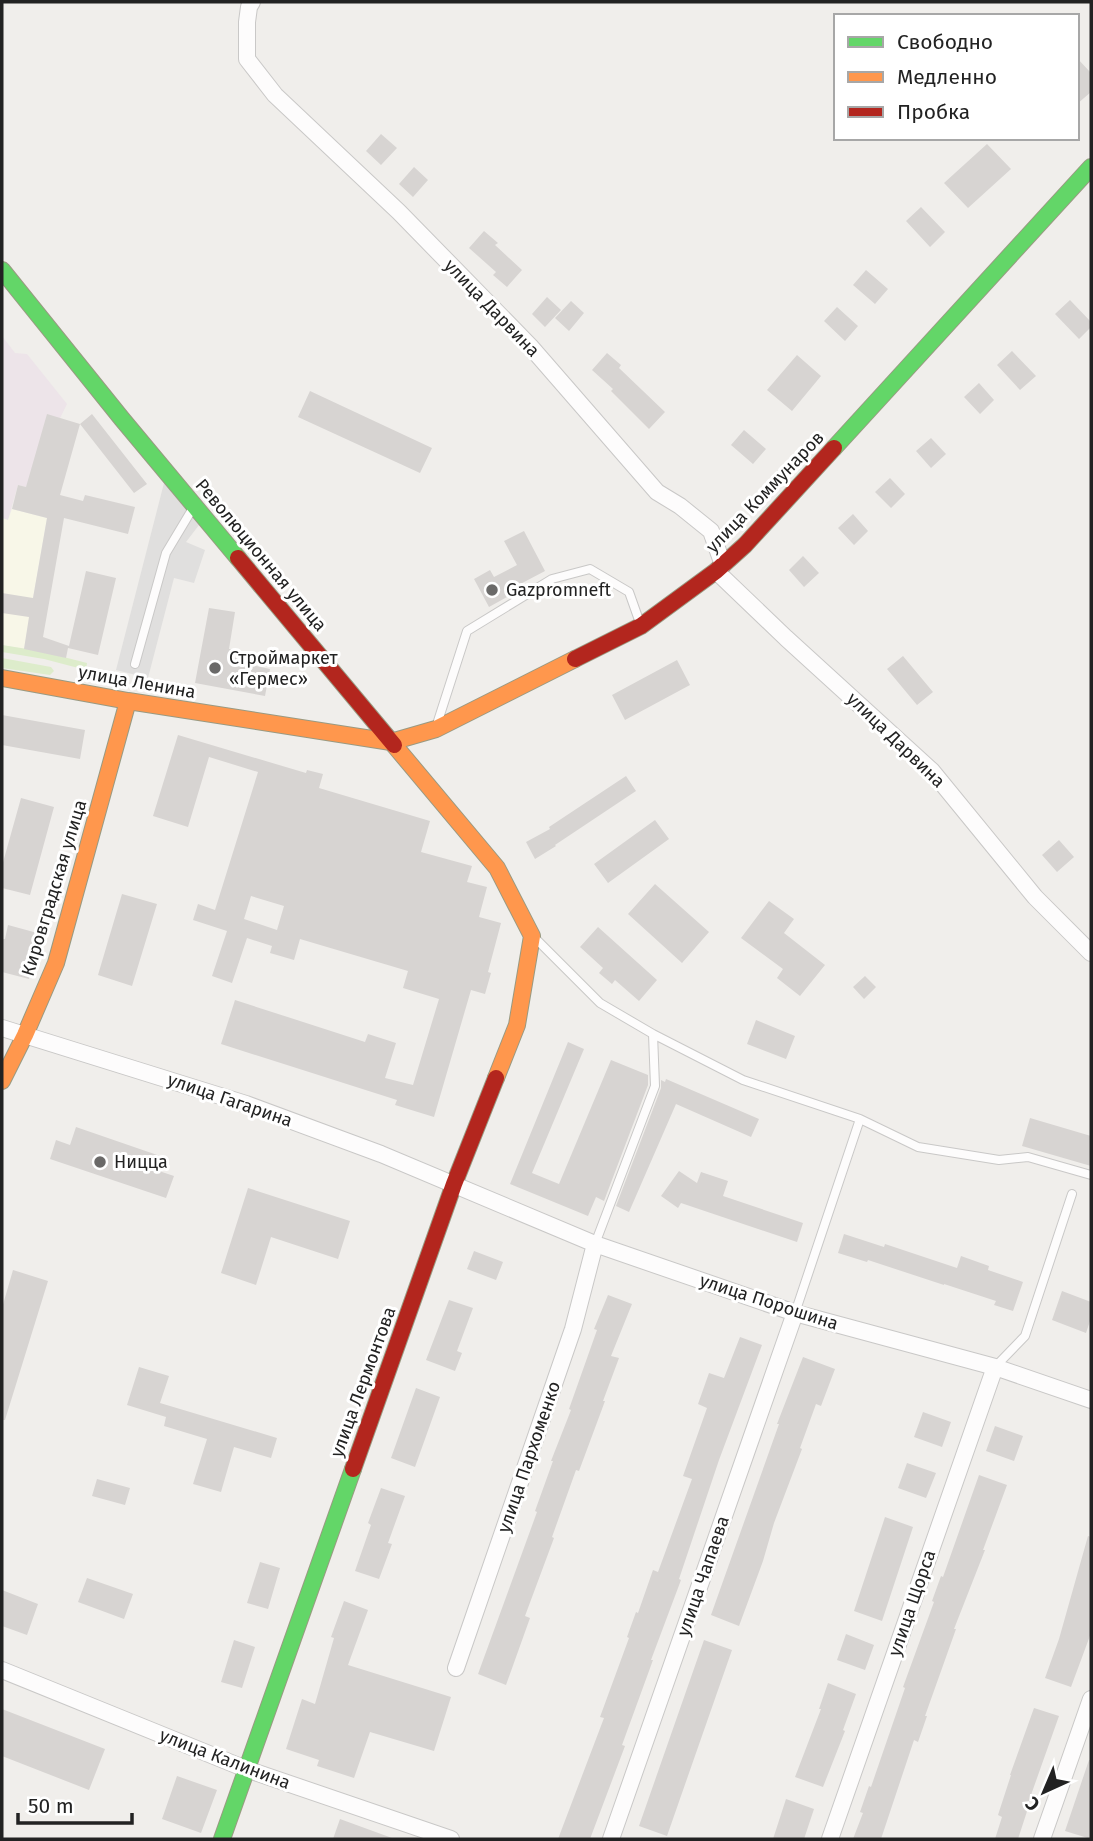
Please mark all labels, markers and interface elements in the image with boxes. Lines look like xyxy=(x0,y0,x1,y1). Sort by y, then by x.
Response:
legend xyxy=(834,14,1079,140)
text: Свободно xyxy=(897,29,993,55)
text: Медленно xyxy=(897,64,997,90)
text: Пробка xyxy=(897,99,970,125)
street label: улица Дарвина xyxy=(440,254,544,362)
street label: улица Коммунаров xyxy=(701,427,829,557)
street label: Революционная улица xyxy=(191,474,331,636)
place label: Gazpromneft xyxy=(506,579,611,601)
marker: Gazpromneft xyxy=(484,582,500,598)
place label: Строймаркет «Гермес» xyxy=(229,647,338,690)
marker: Строймаркет «Гермес» xyxy=(207,660,223,676)
street label: улица Ленина xyxy=(77,661,197,703)
street label: улица Дарвина xyxy=(842,688,950,792)
street label: Кировградская улица xyxy=(17,797,91,979)
street label: улица Гагарина xyxy=(165,1068,295,1132)
place label: Ницца xyxy=(114,1151,168,1173)
marker: Ницца xyxy=(92,1154,108,1170)
street label: улица Порошина xyxy=(697,1269,841,1335)
street label: улица Лермонтова xyxy=(326,1304,400,1460)
street label: улица Пархоменко xyxy=(493,1378,565,1536)
street label: улица Чапаева xyxy=(672,1513,734,1639)
street label: улица Щорса xyxy=(884,1547,940,1659)
street label: улица Калинина xyxy=(157,1724,293,1794)
north arrow xyxy=(1009,1757,1079,1827)
scale bar xyxy=(18,1782,131,1826)
text: С xyxy=(1021,1792,1044,1816)
text: 50 m xyxy=(28,1793,74,1819)

